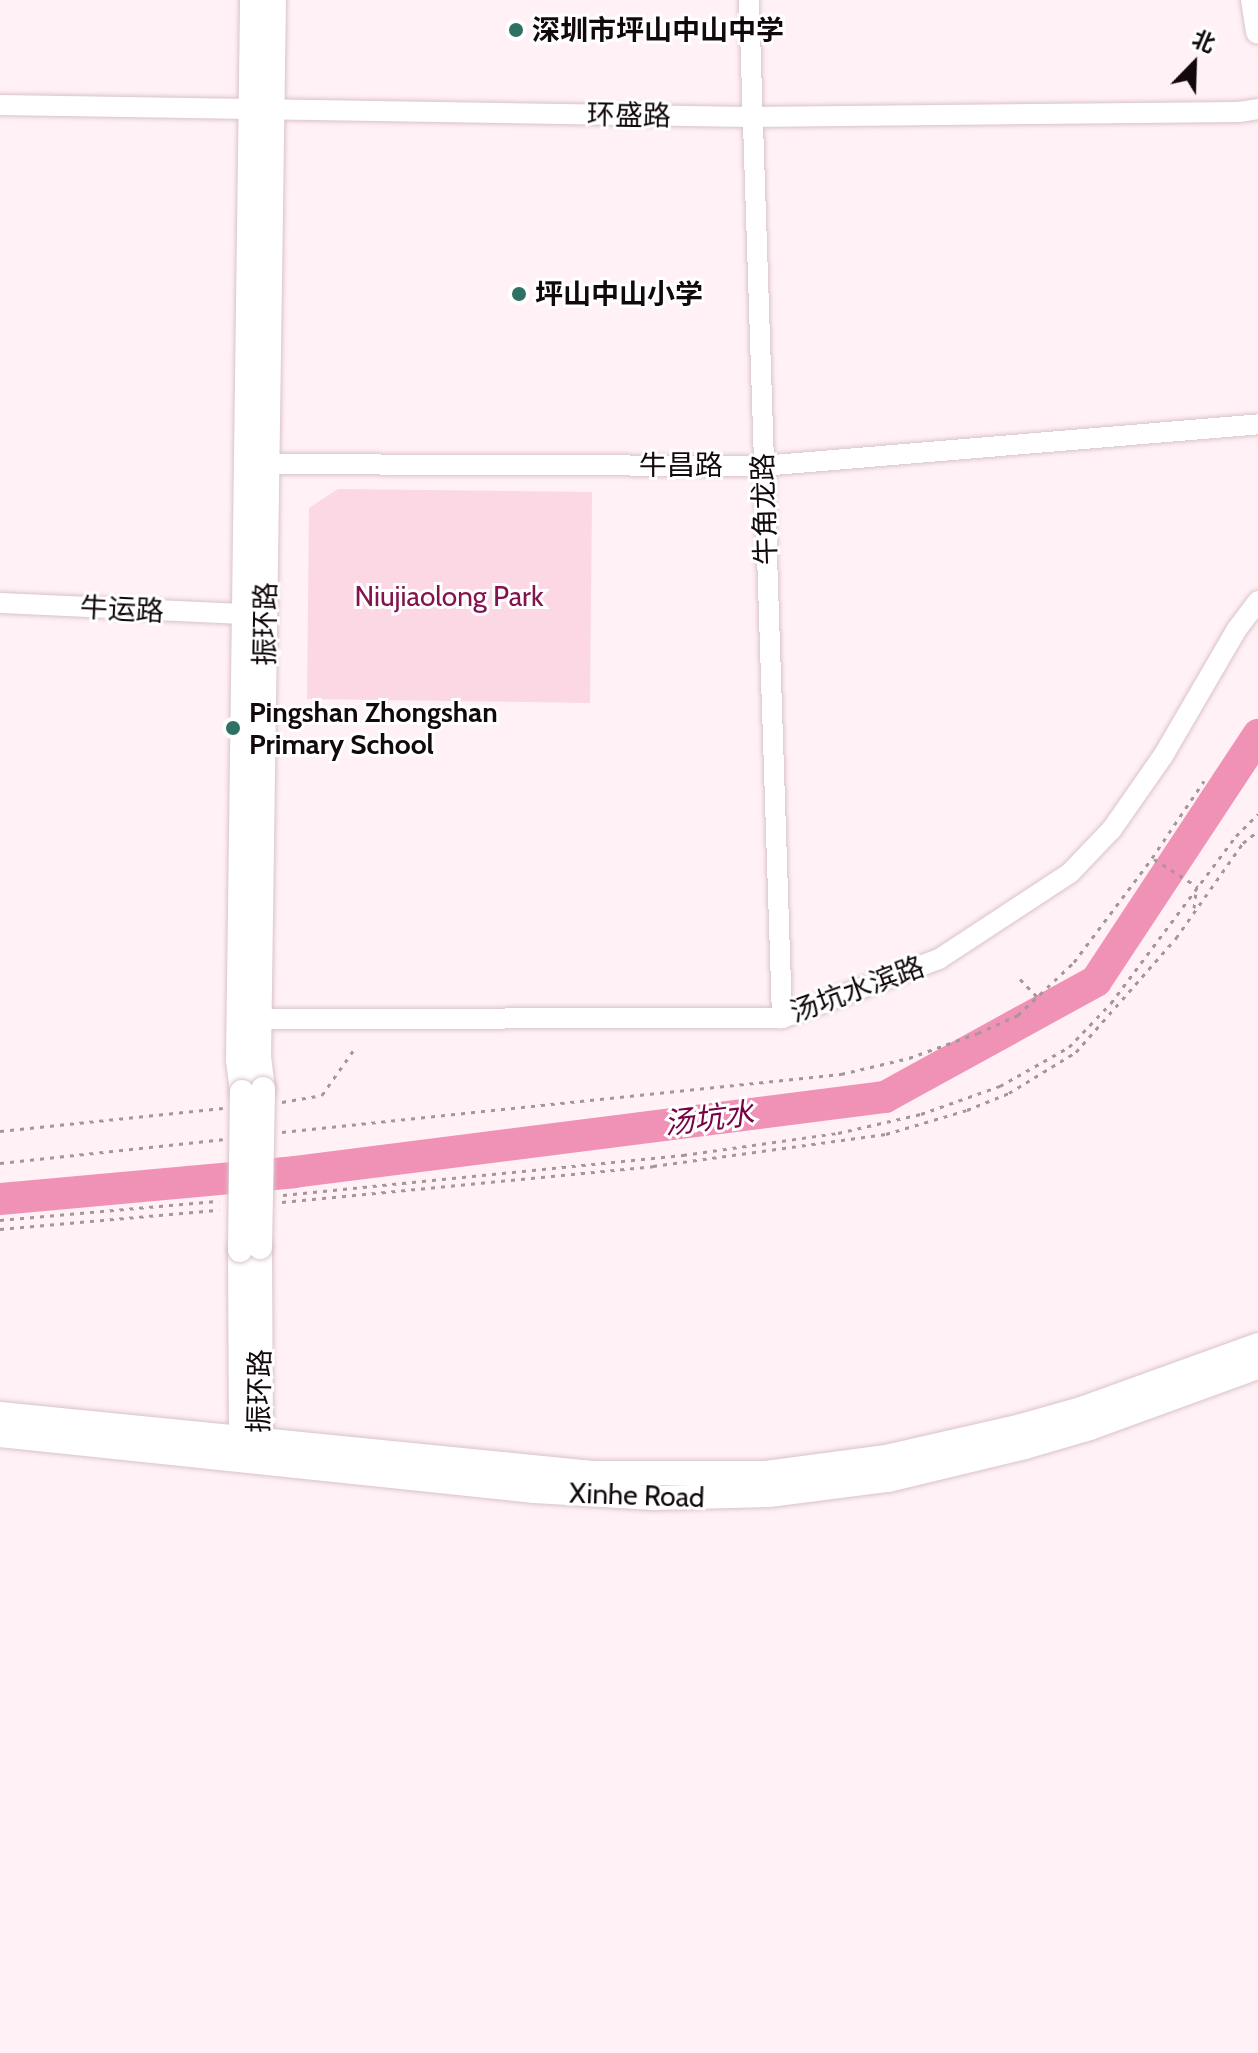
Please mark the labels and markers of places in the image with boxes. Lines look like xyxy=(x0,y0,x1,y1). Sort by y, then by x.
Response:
place label: 深圳市坪山中山中学 xyxy=(532,13,784,47)
marker: 深圳市坪山中山中学 xyxy=(507,21,525,39)
place label: 坪山中山小学 xyxy=(535,277,703,311)
marker: 坪山中山小学 xyxy=(510,285,528,303)
place label: Pingshan Zhongshan Primary School xyxy=(249,695,498,761)
marker: Pingshan Zhongshan Primary School xyxy=(224,719,242,737)

